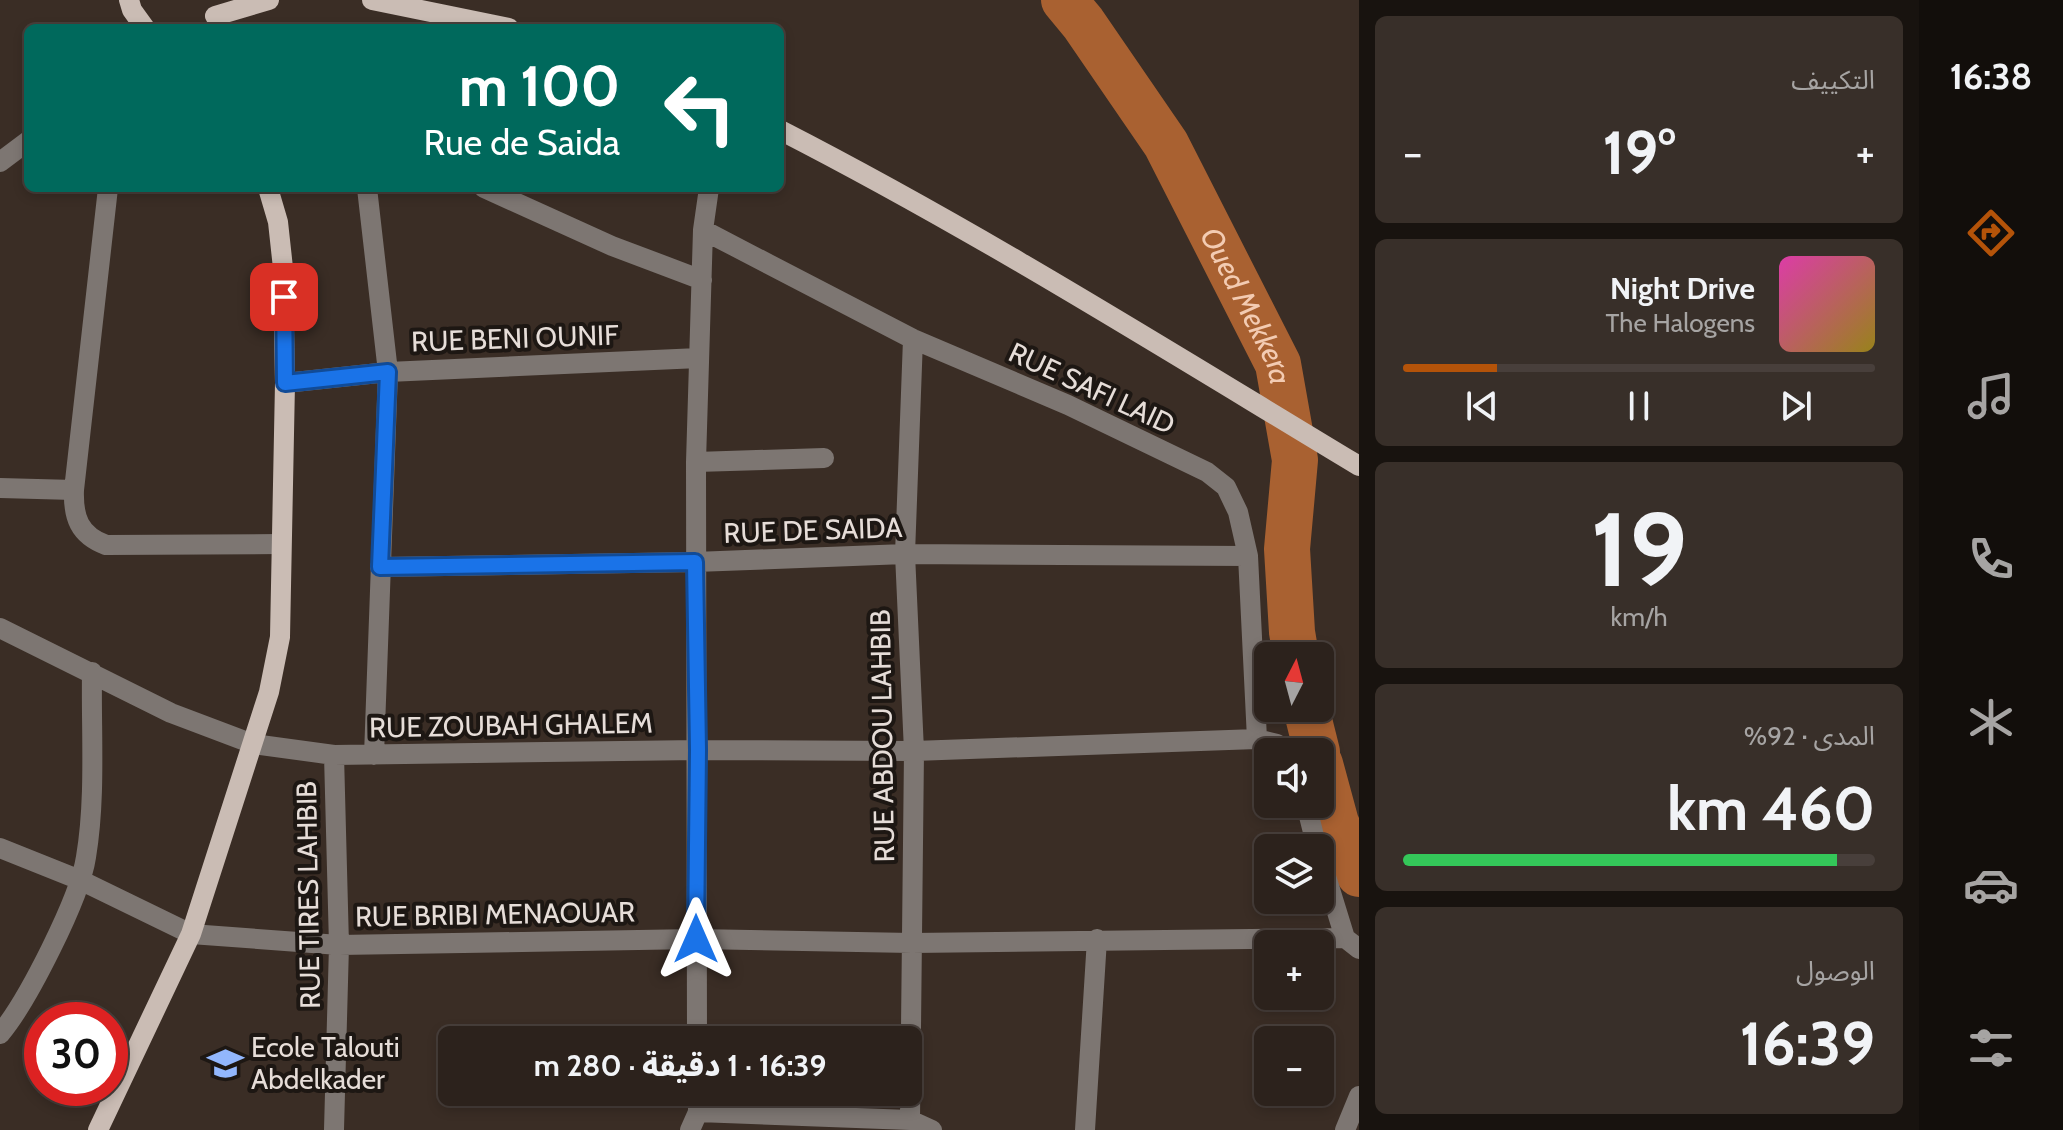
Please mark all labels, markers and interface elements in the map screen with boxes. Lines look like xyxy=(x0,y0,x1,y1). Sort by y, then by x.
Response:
text: 100 m xyxy=(459,52,620,120)
text: 16:38 xyxy=(1950,54,2032,98)
icon: left xyxy=(648,56,752,160)
text: التكييف xyxy=(1791,64,1875,96)
text: 19° xyxy=(1602,116,1676,189)
text: Rue de Saida xyxy=(424,120,620,164)
text: − xyxy=(1403,126,1422,179)
text: + xyxy=(1856,126,1875,179)
icon: directions xyxy=(1963,205,2019,261)
water label: Oued Mekkera xyxy=(1193,221,1300,387)
pin xyxy=(250,263,318,331)
text: Night Drive xyxy=(1610,270,1755,307)
icon: arrive xyxy=(262,275,306,319)
text: The Halogens xyxy=(1606,307,1755,339)
street label: RUE BENI OUNIF xyxy=(411,317,620,359)
street label: RUE SAFI LAID xyxy=(1004,335,1180,441)
icon: music xyxy=(1963,368,2019,424)
icon: previous xyxy=(1460,384,1504,428)
icon: pause xyxy=(1617,384,1661,428)
icon: next xyxy=(1774,384,1818,428)
text: 19 xyxy=(1591,486,1687,612)
street label: RUE DE SAIDA xyxy=(723,510,904,550)
icon: phone xyxy=(1963,531,2019,587)
text: km/h xyxy=(1611,601,1667,633)
street label: RUE ABDOU LAHBIB xyxy=(863,609,901,863)
north arrow xyxy=(1254,642,1334,722)
map controls xyxy=(1254,642,1334,1106)
icon: climate xyxy=(1963,694,2019,750)
street label: RUE ZOUBAH GHALEM xyxy=(369,706,653,744)
text: المدى · 92% xyxy=(1744,720,1875,752)
button: sound xyxy=(1254,738,1334,818)
text: 460 km xyxy=(1667,772,1875,845)
street label: RUE TIRES LAHBIB xyxy=(289,781,327,1009)
button: layers xyxy=(1254,834,1334,914)
icon: car xyxy=(1963,857,2019,913)
street label: RUE BRIBI MENAOUAR xyxy=(355,895,635,933)
position arrow xyxy=(654,897,738,981)
button: + xyxy=(1254,930,1334,1010)
text: الوصول xyxy=(1796,955,1875,987)
speed limit sign: 30 xyxy=(24,1002,128,1106)
text: 16:39 xyxy=(1740,1007,1875,1080)
icon: filters xyxy=(1963,1020,2019,1076)
button: − xyxy=(1254,1026,1334,1106)
place label: Ecole Talouti Abdelkader xyxy=(251,1030,400,1096)
school or university icon: Ecole Talouti Abdelkader xyxy=(206,1044,244,1082)
text: 16:39 · 1 دقيقة · 280 m xyxy=(534,1047,826,1084)

